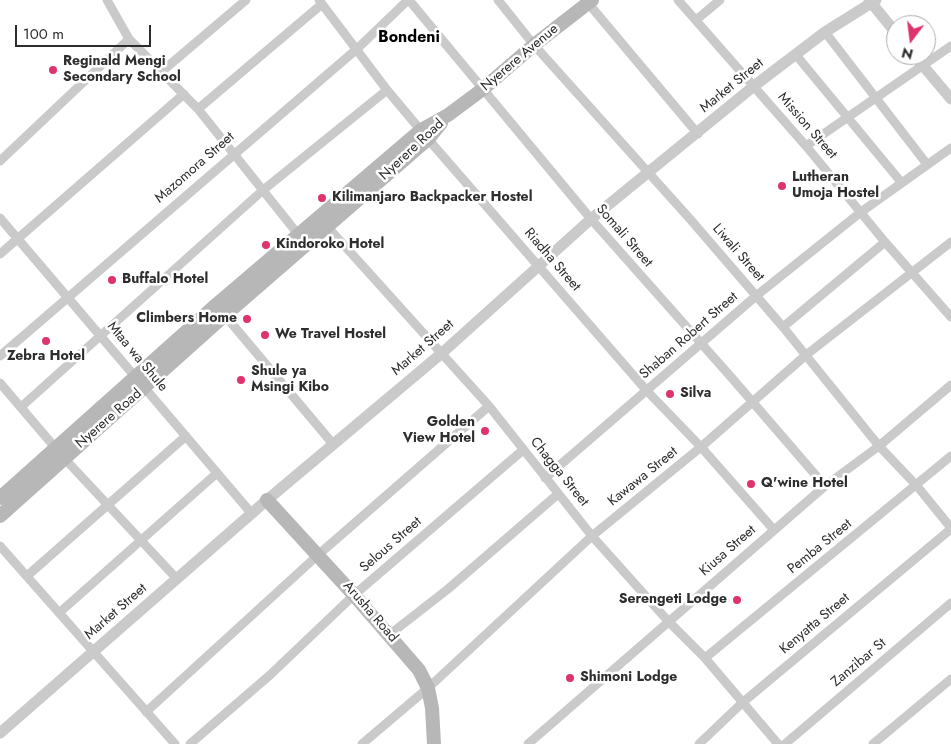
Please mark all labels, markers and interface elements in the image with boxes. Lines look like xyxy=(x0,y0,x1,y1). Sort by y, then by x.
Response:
scale bar xyxy=(18,15,154,47)
north arrow xyxy=(886,15,936,65)
street label: Nyerere Avenue xyxy=(478,21,562,95)
text: 100 m xyxy=(23,23,64,45)
district label: Bondeni xyxy=(378,28,440,48)
text: N xyxy=(899,42,915,65)
place label: Reginald Mengi Secondary School xyxy=(63,54,181,86)
street label: Market Street xyxy=(697,55,767,117)
marker: Reginald Mengi Secondary School xyxy=(47,64,59,76)
street label: Mission Street xyxy=(774,89,840,163)
street label: Nyerere Road xyxy=(376,116,448,184)
street label: Mazomora Street xyxy=(152,129,238,207)
place label: Lutheran Umoja Hostel xyxy=(792,170,879,202)
marker: Lutheran Umoja Hostel xyxy=(776,180,788,192)
place label: Kilimanjaro Backpacker Hostel xyxy=(332,190,532,206)
marker: Kilimanjaro Backpacker Hostel xyxy=(316,192,328,204)
street label: Somali Street xyxy=(592,201,656,271)
street label: Liwali Street xyxy=(708,221,768,285)
street label: Riadha Street xyxy=(520,225,584,295)
place label: Kindoroko Hotel xyxy=(276,237,384,253)
marker: Kindoroko Hotel xyxy=(260,239,272,251)
place label: Buffalo Hotel xyxy=(122,272,208,288)
marker: Buffalo Hotel xyxy=(106,274,118,286)
street label: Shaban Robert Street xyxy=(637,289,741,383)
place label: Climbers Home xyxy=(136,311,237,327)
marker: Climbers Home xyxy=(241,313,253,325)
street label: Market Street xyxy=(388,316,458,380)
street label: Mtaa wa Shule xyxy=(103,319,171,395)
place label: We Travel Hostel xyxy=(275,327,386,343)
marker: We Travel Hostel xyxy=(259,329,271,341)
marker: Zebra Hotel xyxy=(40,335,52,347)
place label: Zebra Hotel xyxy=(7,349,85,365)
place label: Shule ya Msingi Kibo xyxy=(251,364,329,397)
marker: Shule ya Msingi Kibo xyxy=(235,374,247,386)
street label: Nyerere Road xyxy=(73,386,145,452)
place label: Silva xyxy=(680,386,711,402)
marker: Silva xyxy=(664,388,676,400)
place label: Golden View Hotel xyxy=(403,415,475,448)
marker: Golden View Hotel xyxy=(479,425,491,437)
street label: Chagga Street xyxy=(526,434,592,510)
street label: Kawawa Street xyxy=(605,444,681,510)
place label: Q'wine Hotel xyxy=(761,476,848,492)
marker: Q'wine Hotel xyxy=(745,478,757,490)
street label: Selous Street xyxy=(357,514,425,576)
street label: Pemba Street xyxy=(785,516,855,578)
street label: Kiusa Street xyxy=(696,522,760,580)
street label: Arusha Road xyxy=(339,578,401,646)
street label: Market Street xyxy=(81,580,151,644)
street label: Kenyatta Street xyxy=(777,590,853,658)
place label: Serengeti Lodge xyxy=(619,592,727,608)
marker: Serengeti Lodge xyxy=(731,594,743,606)
street label: Zanzibar St xyxy=(828,635,890,691)
place label: Shimoni Lodge xyxy=(580,670,677,686)
marker: Shimoni Lodge xyxy=(564,672,576,684)

